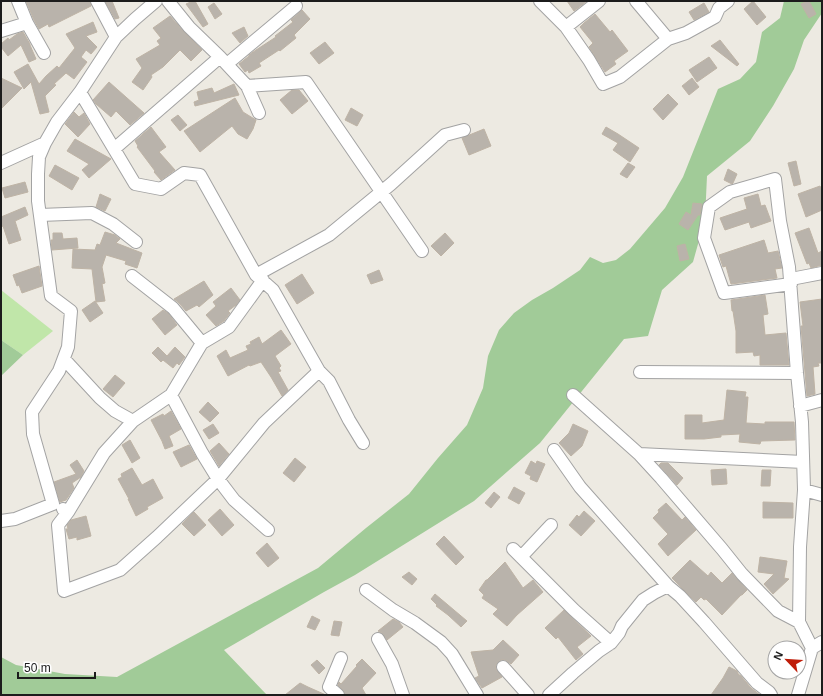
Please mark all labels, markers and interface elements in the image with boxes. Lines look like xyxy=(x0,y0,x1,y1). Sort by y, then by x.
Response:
north arrow xyxy=(767,640,807,680)
text: N xyxy=(771,650,785,662)
scale bar xyxy=(18,654,95,680)
text: 50 m xyxy=(24,661,51,675)

